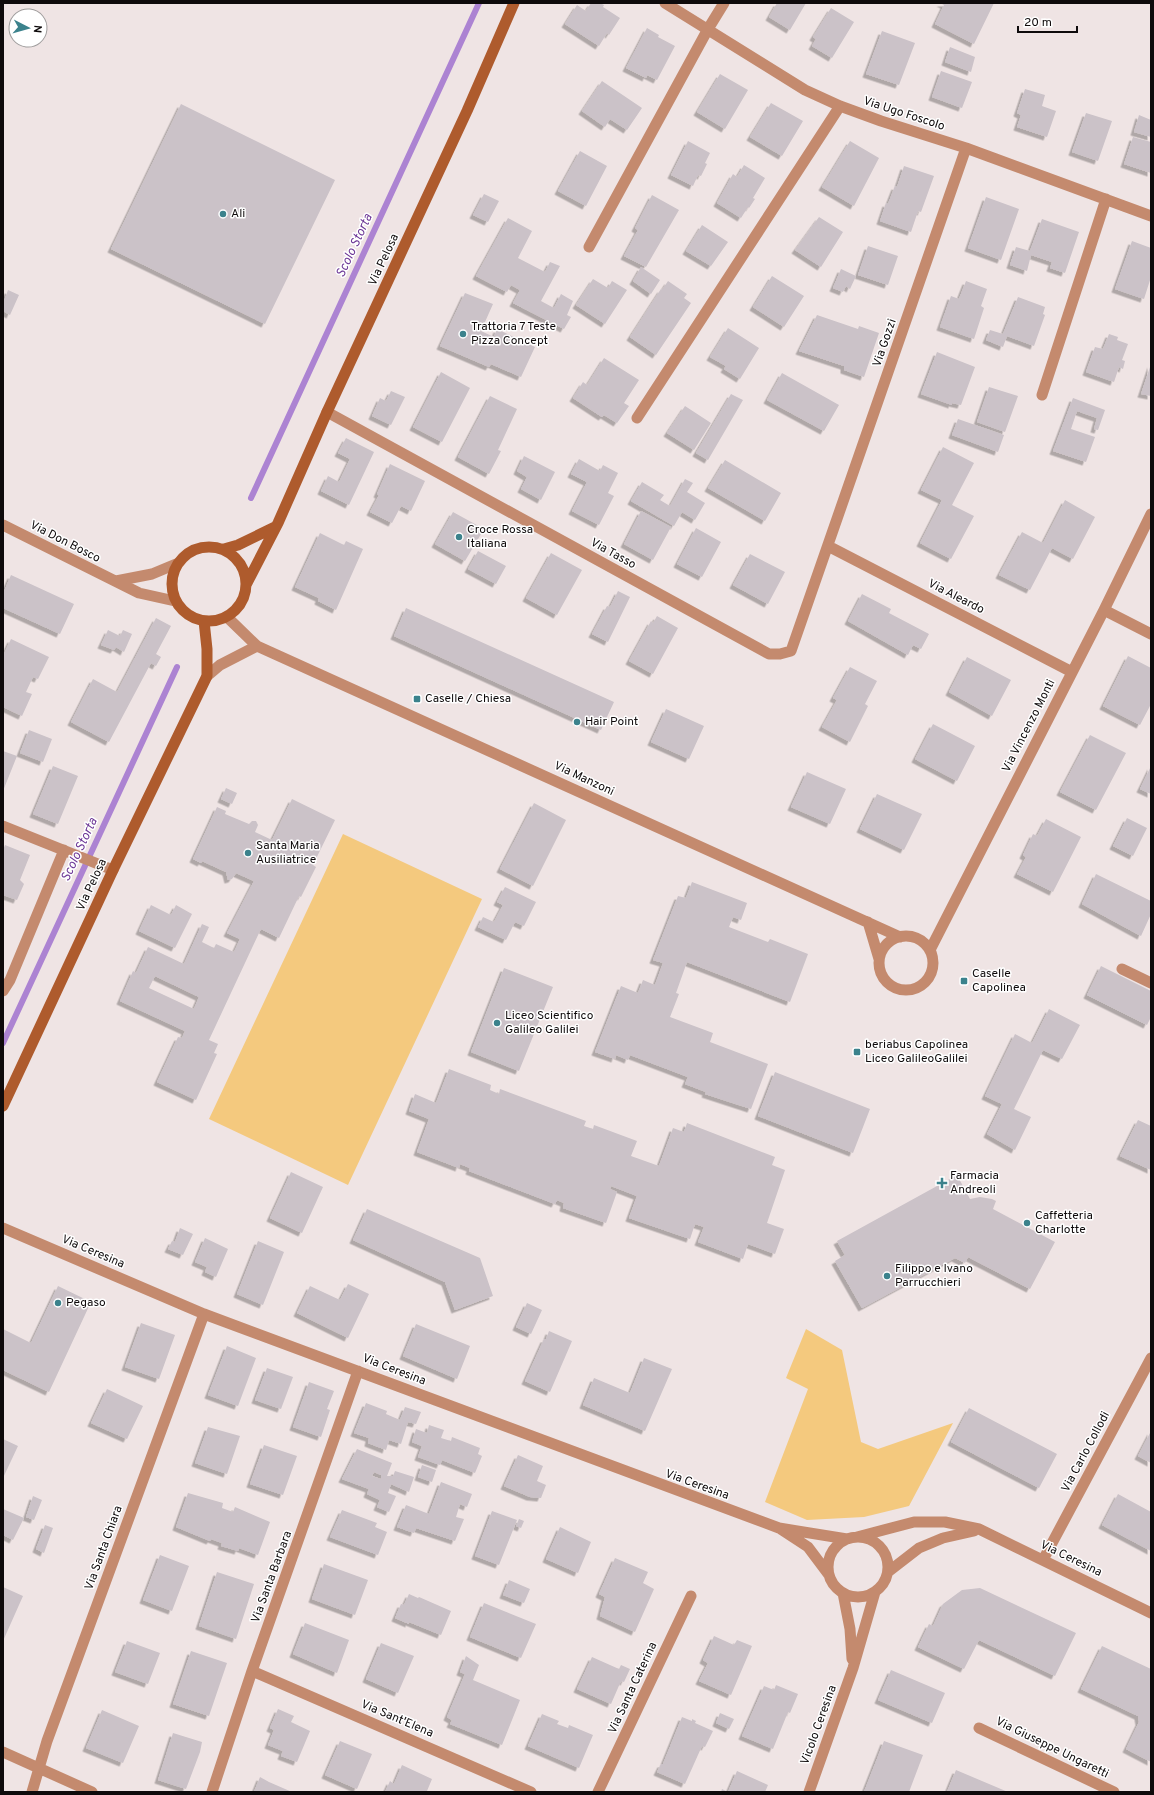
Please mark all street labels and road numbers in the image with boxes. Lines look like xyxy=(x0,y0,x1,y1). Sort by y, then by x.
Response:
street label: Via Ugo Foscolo xyxy=(861,93,947,135)
street label: Via Pelosa xyxy=(365,231,403,289)
street label: Via Gozzi xyxy=(869,317,901,369)
street label: Via Don Bosco xyxy=(27,517,103,567)
street label: Via Tasso xyxy=(587,535,639,573)
street label: Via Aleardo xyxy=(925,576,987,618)
street label: Via Vincenzo Monti xyxy=(999,677,1059,775)
street label: Via Manzoni xyxy=(551,758,617,800)
street label: Via Pelosa xyxy=(73,856,111,914)
street label: Via Ceresina xyxy=(59,1232,127,1272)
street label: Via Ceresina xyxy=(360,1351,428,1389)
street label: Via Carlo Collodi xyxy=(1058,1409,1114,1495)
street label: Via Ceresina xyxy=(663,1466,731,1504)
street label: Via Santa Chiara xyxy=(81,1504,127,1592)
street label: Via Santa Barbara xyxy=(248,1529,296,1625)
street label: Via Ceresina xyxy=(1037,1537,1105,1581)
street label: Via Santa Caterina xyxy=(605,1640,661,1736)
street label: Vicolo Ceresina xyxy=(797,1683,841,1767)
street label: Via Sant'Elena xyxy=(358,1697,436,1741)
street label: Via Giuseppe Ungaretti xyxy=(993,1714,1111,1782)

